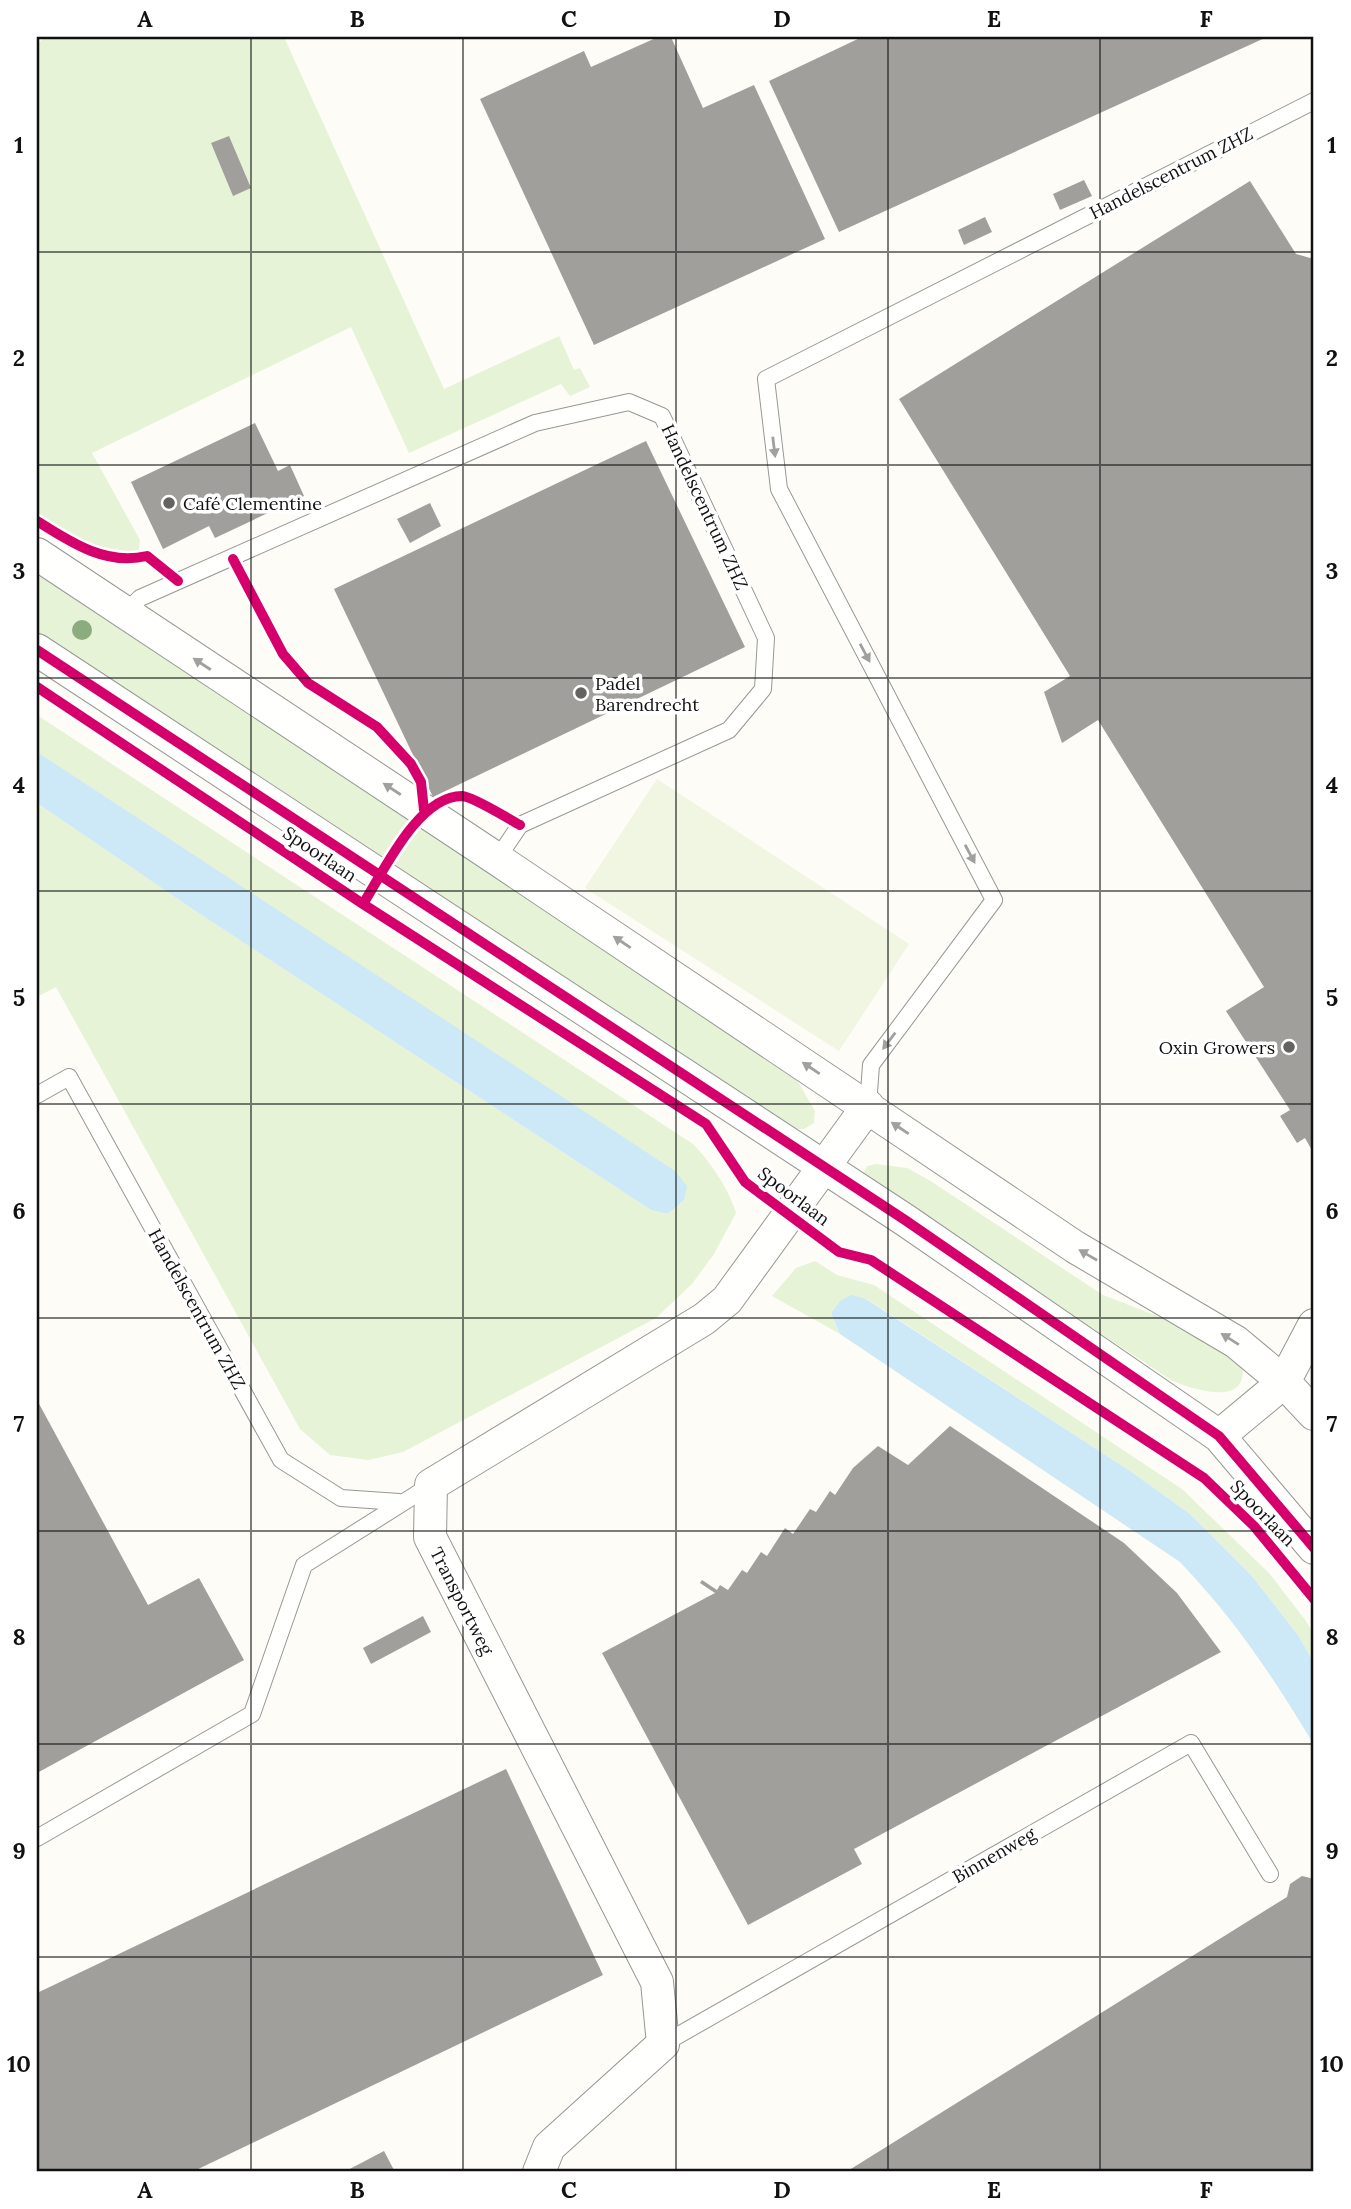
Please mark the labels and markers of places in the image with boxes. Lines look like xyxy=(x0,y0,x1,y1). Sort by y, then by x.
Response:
place label: Café Clementine xyxy=(183,492,322,515)
marker: Café Clementine xyxy=(161,495,177,511)
place label: Padel Barendrecht xyxy=(595,672,699,716)
marker: Padel Barendrecht xyxy=(573,685,589,701)
place label: Oxin Growers xyxy=(1159,1036,1275,1059)
marker: Oxin Growers xyxy=(1281,1039,1297,1055)

